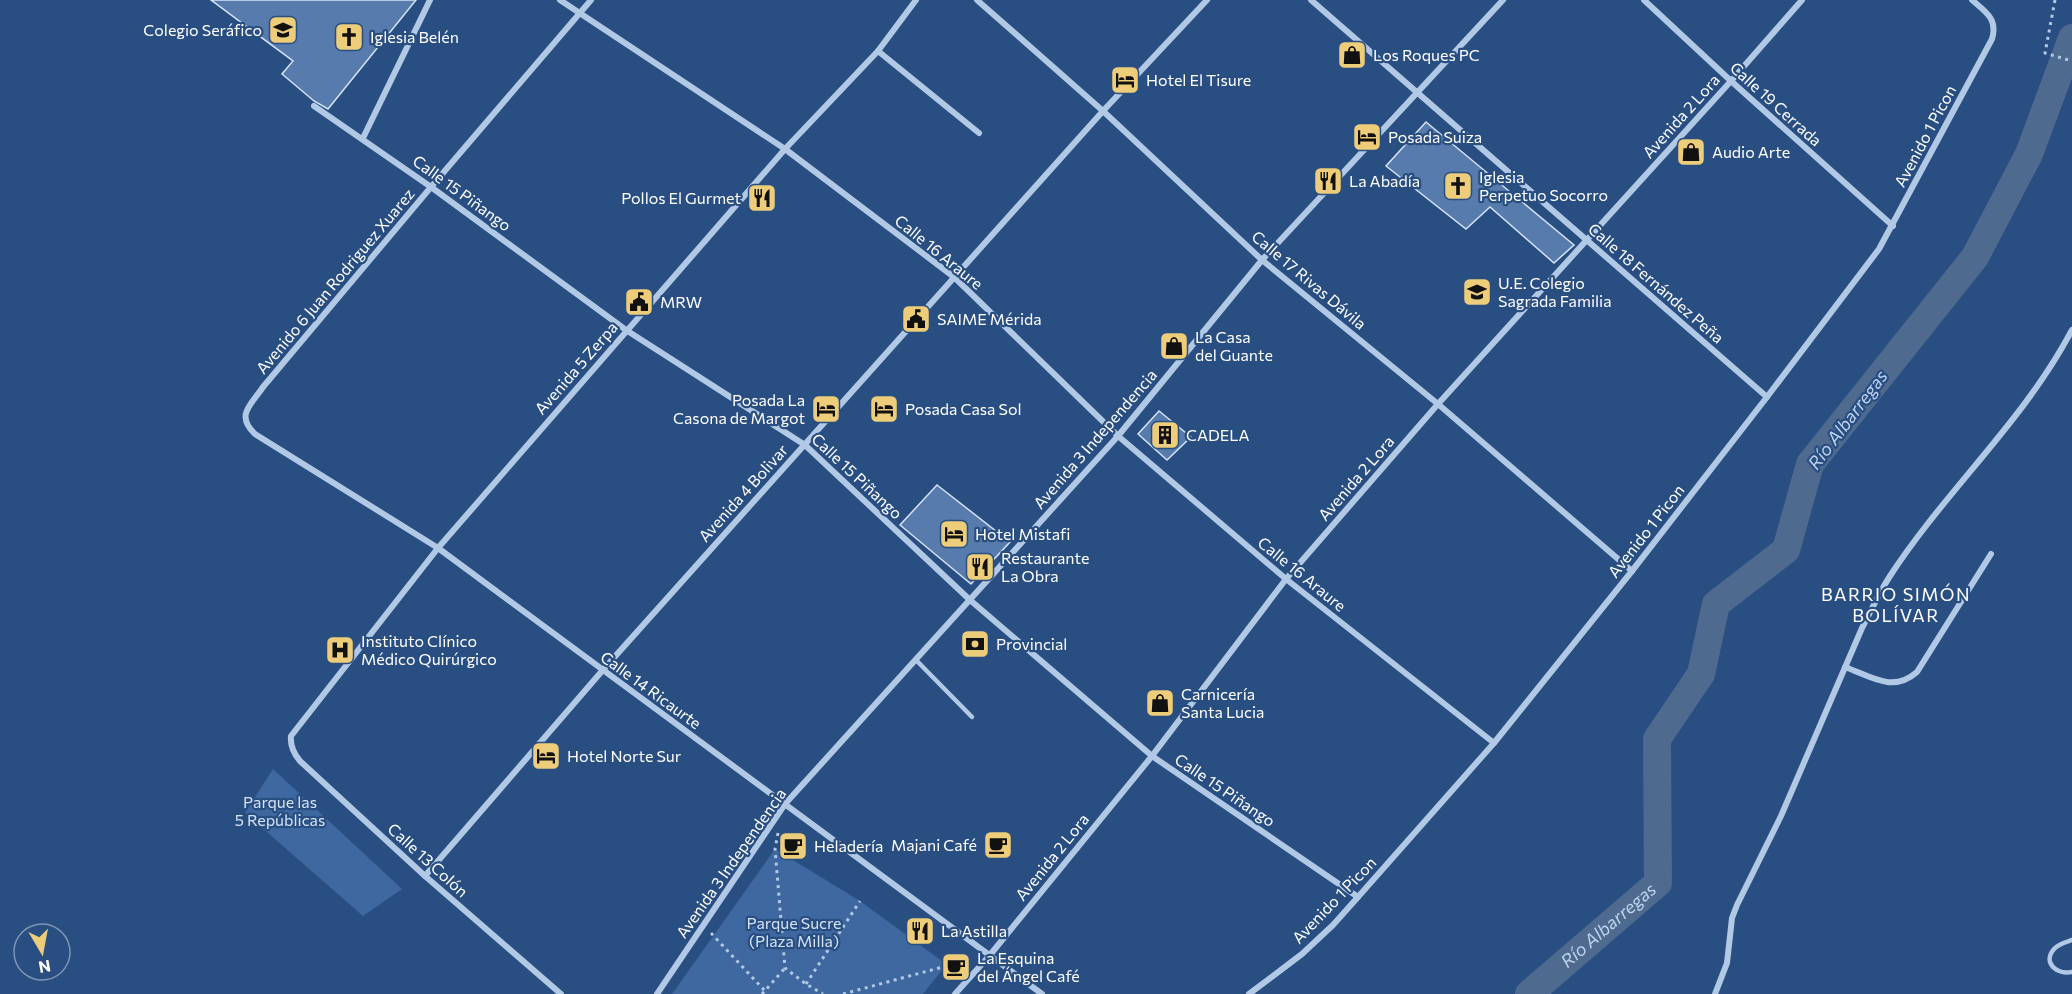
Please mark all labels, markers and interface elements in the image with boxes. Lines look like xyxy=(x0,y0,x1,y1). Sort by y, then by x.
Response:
school or university icon: Colegio Seráfico xyxy=(267,14,299,46)
place label: Colegio Seráfico xyxy=(143,20,262,39)
church icon: Iglesia Belén xyxy=(333,21,365,53)
place label: Iglesia Belén xyxy=(370,27,459,46)
shop icon: Los Roques PC xyxy=(1336,39,1368,71)
place label: Los Roques PC xyxy=(1373,45,1480,64)
street label: Calle 19 Cerrada xyxy=(1727,58,1826,150)
hotel icon: Hotel El Tisure xyxy=(1109,64,1141,96)
place label: Hotel El Tisure xyxy=(1146,70,1251,89)
street label: Avenida 2 Lora xyxy=(1638,70,1723,161)
street label: Avenido 1 Picon xyxy=(1890,82,1959,190)
hotel icon: Posada Suiza xyxy=(1351,121,1383,153)
place label: Posada Suiza xyxy=(1388,127,1482,146)
shop icon: Audio Arte xyxy=(1675,136,1707,168)
place label: Audio Arte xyxy=(1712,142,1790,161)
street label: Calle 15 Piñango xyxy=(409,151,515,235)
restaurant icon: La Abadía xyxy=(1312,165,1344,197)
place label: Iglesia Perpetuo Socorro xyxy=(1479,167,1608,204)
church icon: Iglesia Perpetuo Socorro xyxy=(1442,170,1474,202)
place label: La Abadía xyxy=(1349,171,1420,190)
restaurant icon: Pollos El Gurmet xyxy=(746,182,778,214)
street label: Avenido 6 Juan Rodriguez Xuarez xyxy=(252,184,418,377)
place label: Pollos El Gurmet xyxy=(621,188,741,207)
street label: Calle 16 Araure xyxy=(891,210,987,293)
street label: Calle 18 Fernández Peña xyxy=(1585,219,1728,347)
street label: Calle 17 Rivas Dávila xyxy=(1248,226,1370,333)
place label: U.E. Colegio Sagrada Familia xyxy=(1498,273,1612,310)
school or university icon: U.E. Colegio Sagrada Familia xyxy=(1461,276,1493,308)
public building icon: MRW xyxy=(623,286,655,318)
place label: MRW xyxy=(660,292,702,311)
public building icon: SAIME Mérida xyxy=(900,303,932,335)
place label: SAIME Mérida xyxy=(937,309,1042,328)
street label: Avenida 5 Zerpa xyxy=(530,318,621,418)
place label: La Casa del Guante xyxy=(1195,327,1273,364)
shop icon: La Casa del Guante xyxy=(1158,330,1190,362)
street label: Avenida 3 Independencia xyxy=(1029,365,1160,512)
water label: Río Albarregas xyxy=(1803,365,1892,473)
place label: Posada La Casona de Margot xyxy=(673,390,805,427)
hotel icon: Posada La Casona de Margot xyxy=(810,393,842,425)
hotel icon: Posada Casa Sol xyxy=(868,393,900,425)
place label: Posada Casa Sol xyxy=(905,399,1022,418)
building icon: CADELA xyxy=(1149,419,1181,451)
place label: CADELA xyxy=(1186,425,1249,444)
street label: Calle 15 Piñango xyxy=(808,429,907,522)
street label: Avenida 2 Lora xyxy=(1314,431,1398,524)
street label: Avenida 4 Bolivar xyxy=(694,440,792,545)
street label: Avenido 1 Picon xyxy=(1603,480,1688,581)
hotel icon: Hotel Mistafi xyxy=(938,518,970,550)
place label: Hotel Mistafi xyxy=(975,524,1070,543)
street label: Calle 16 Araure xyxy=(1254,532,1350,615)
place label: Restaurante La Obra xyxy=(1001,548,1089,585)
restaurant icon: Restaurante La Obra xyxy=(964,551,996,583)
district label: BARRIO SIMÓN BOLÍVAR xyxy=(1821,583,1971,626)
bank icon: Provincial xyxy=(959,628,991,660)
place label: Instituto Clínico Médico Quirúrgico xyxy=(361,631,497,668)
hospital icon: Instituto Clínico Médico Quirúrgico xyxy=(324,634,356,666)
place label: Provincial xyxy=(996,634,1067,653)
street label: Calle 14 Ricaurte xyxy=(597,647,705,732)
place label: Carnicería Santa Lucia xyxy=(1181,684,1264,721)
shop icon: Carnicería Santa Lucia xyxy=(1144,687,1176,719)
hotel icon: Hotel Norte Sur xyxy=(530,740,562,772)
place label: Hotel Norte Sur xyxy=(567,746,682,765)
street label: Calle 15 Piñango xyxy=(1171,749,1279,830)
street label: Avenida 3 Independencia xyxy=(672,784,790,941)
park label: Parque las 5 Repúblicas xyxy=(235,792,325,829)
street label: Avenida 2 Lora xyxy=(1011,810,1092,904)
street label: Calle 13 Colón xyxy=(384,819,472,901)
cafe icon: Majani Café xyxy=(982,829,1014,861)
cafe icon: Heladería xyxy=(777,830,809,862)
place label: Majani Café xyxy=(891,835,977,854)
place label: Heladería xyxy=(814,836,883,855)
street label: Avenido 1 Picon xyxy=(1288,853,1380,947)
water label: Río Albarregas xyxy=(1556,878,1660,972)
park label: Parque Sucre (Plaza Milla) xyxy=(746,913,842,950)
restaurant icon: La Astilla xyxy=(904,915,936,947)
place label: La Astilla xyxy=(941,921,1007,940)
north arrow xyxy=(12,922,72,982)
place label: La Esquina del Ángel Café xyxy=(977,948,1080,985)
cafe icon: La Esquina del Ángel Café xyxy=(940,951,972,983)
text: N xyxy=(37,957,52,978)

